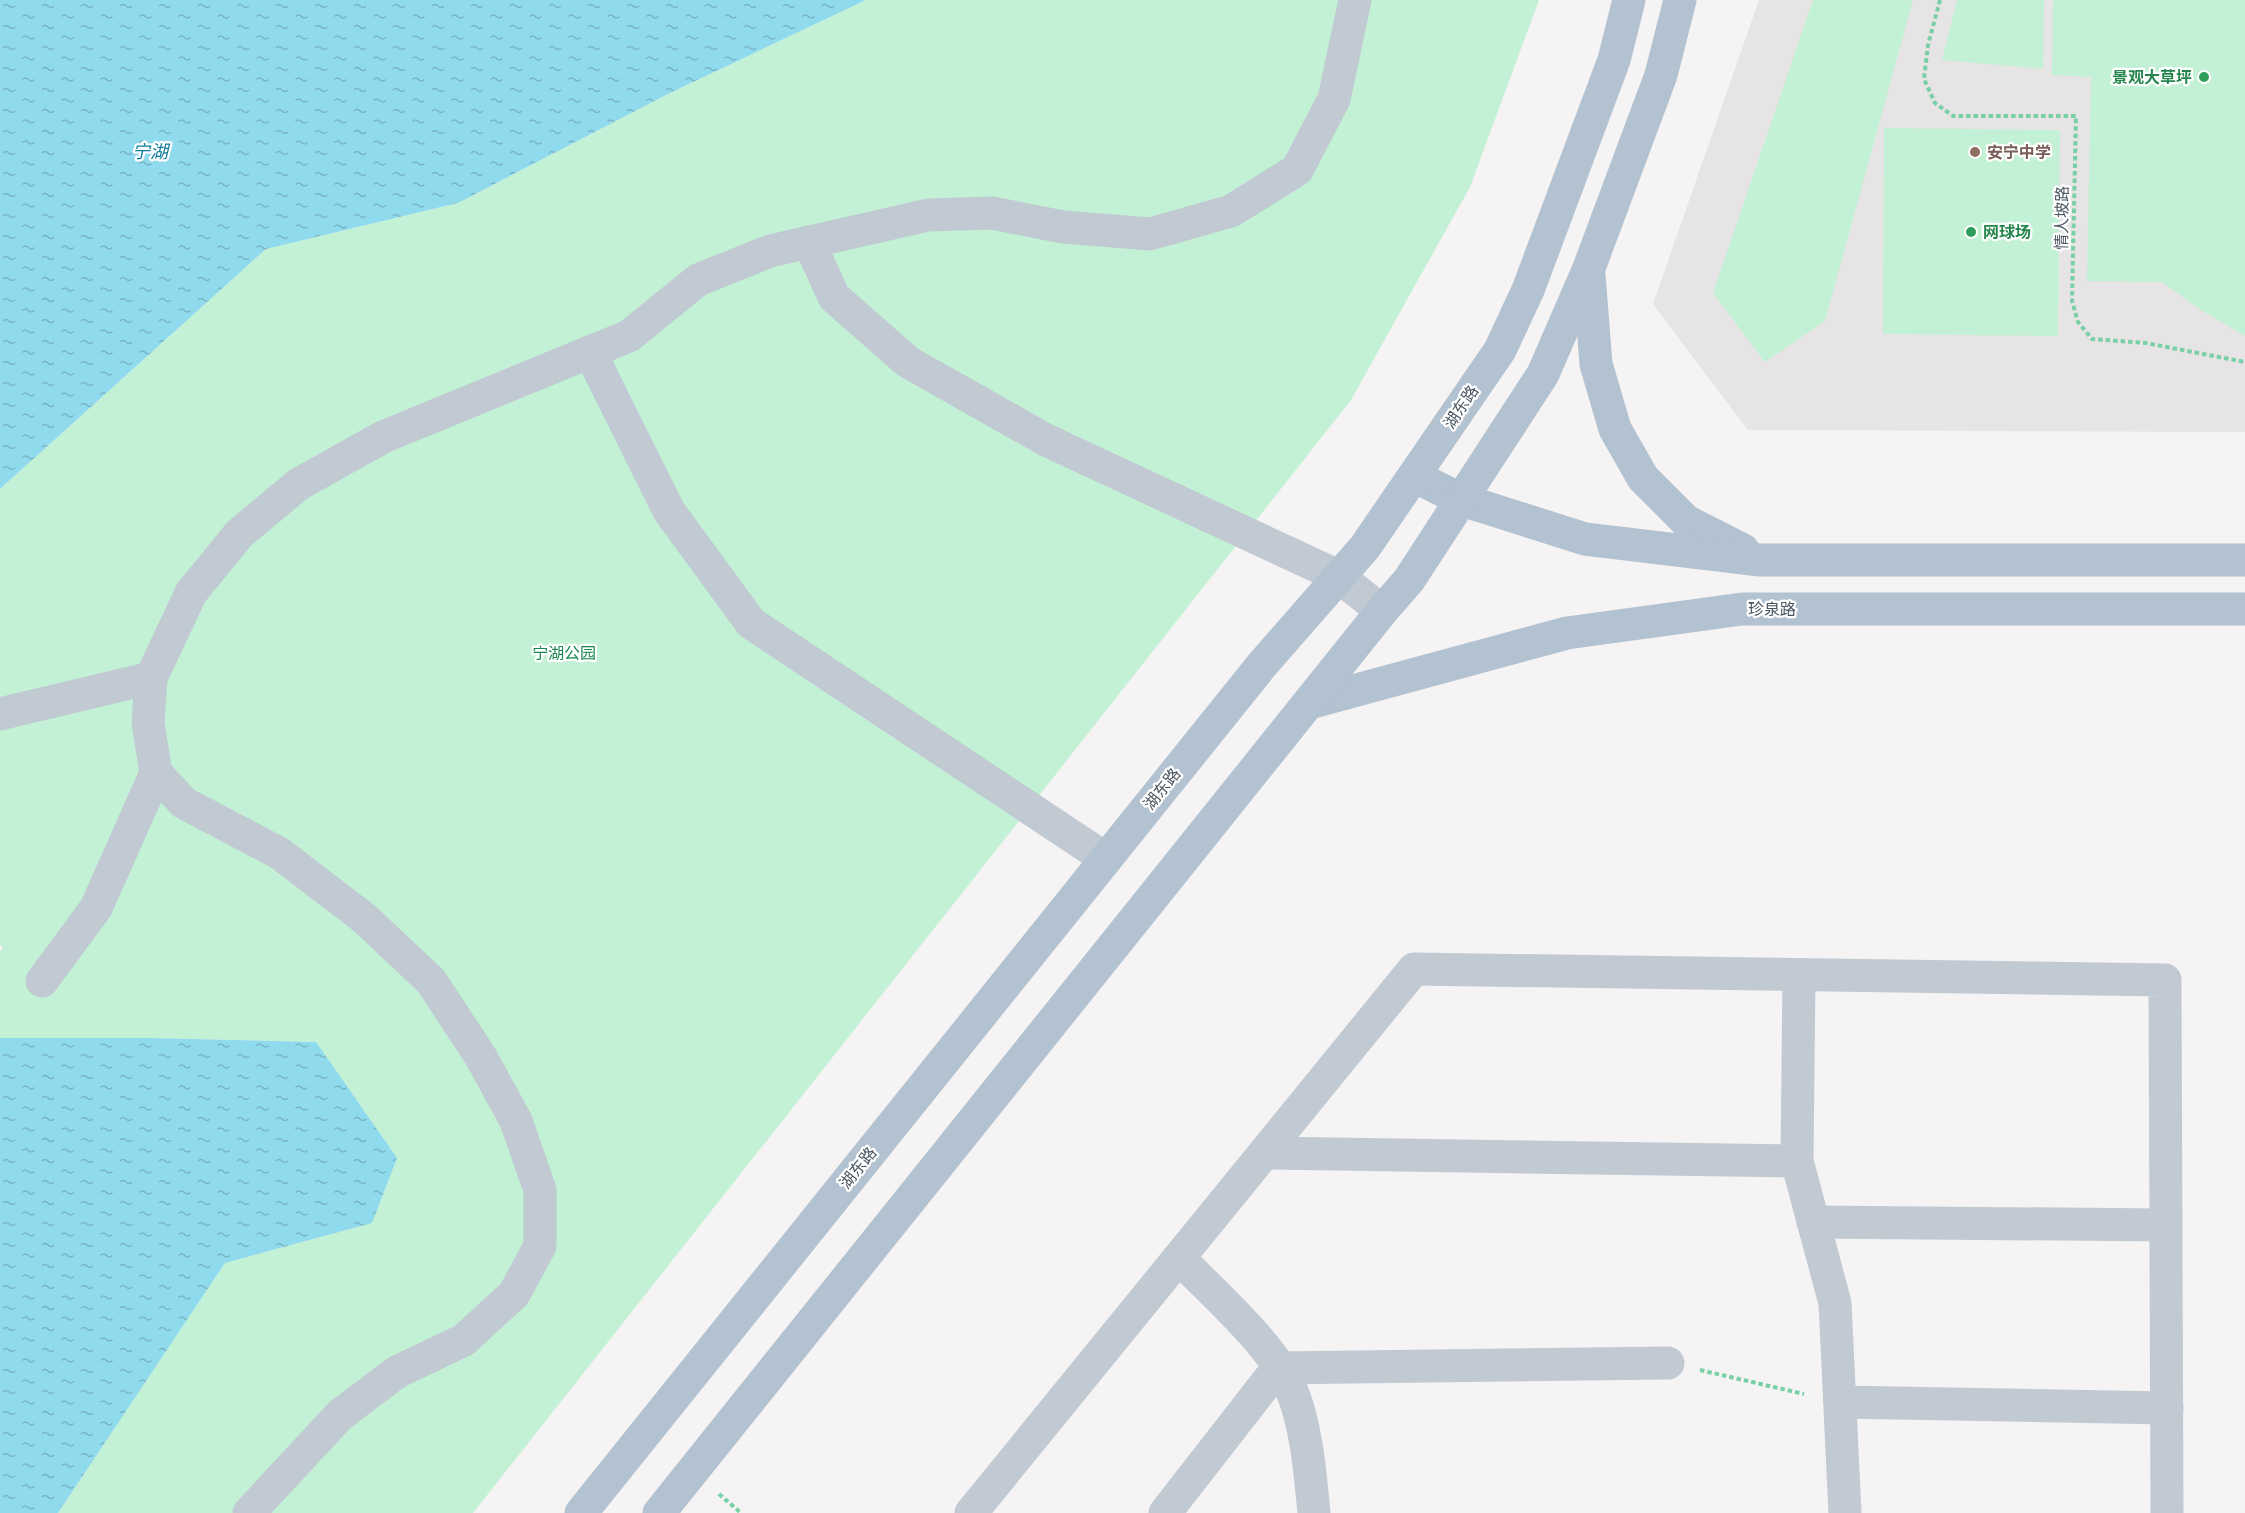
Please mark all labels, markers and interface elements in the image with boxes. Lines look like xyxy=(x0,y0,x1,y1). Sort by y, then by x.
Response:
place label: 景观大草坪 xyxy=(2112,68,2192,87)
marker: 景观大草坪 xyxy=(2197,70,2211,84)
water label: 宁湖 xyxy=(132,141,171,162)
place label: 安宁中学 xyxy=(1987,143,2051,162)
marker: 安宁中学 xyxy=(1968,145,1982,159)
street label: 情人坡路 xyxy=(2052,186,2072,250)
place label: 网球场 xyxy=(1983,223,2031,242)
marker: 网球场 xyxy=(1964,225,1978,239)
street label: 湖东路 xyxy=(1440,382,1482,432)
street label: 珍泉路 xyxy=(1748,600,1796,619)
park label: 宁湖公园 xyxy=(532,644,596,663)
street label: 湖东路 xyxy=(1140,764,1184,814)
street label: 湖东路 xyxy=(836,1143,880,1193)

